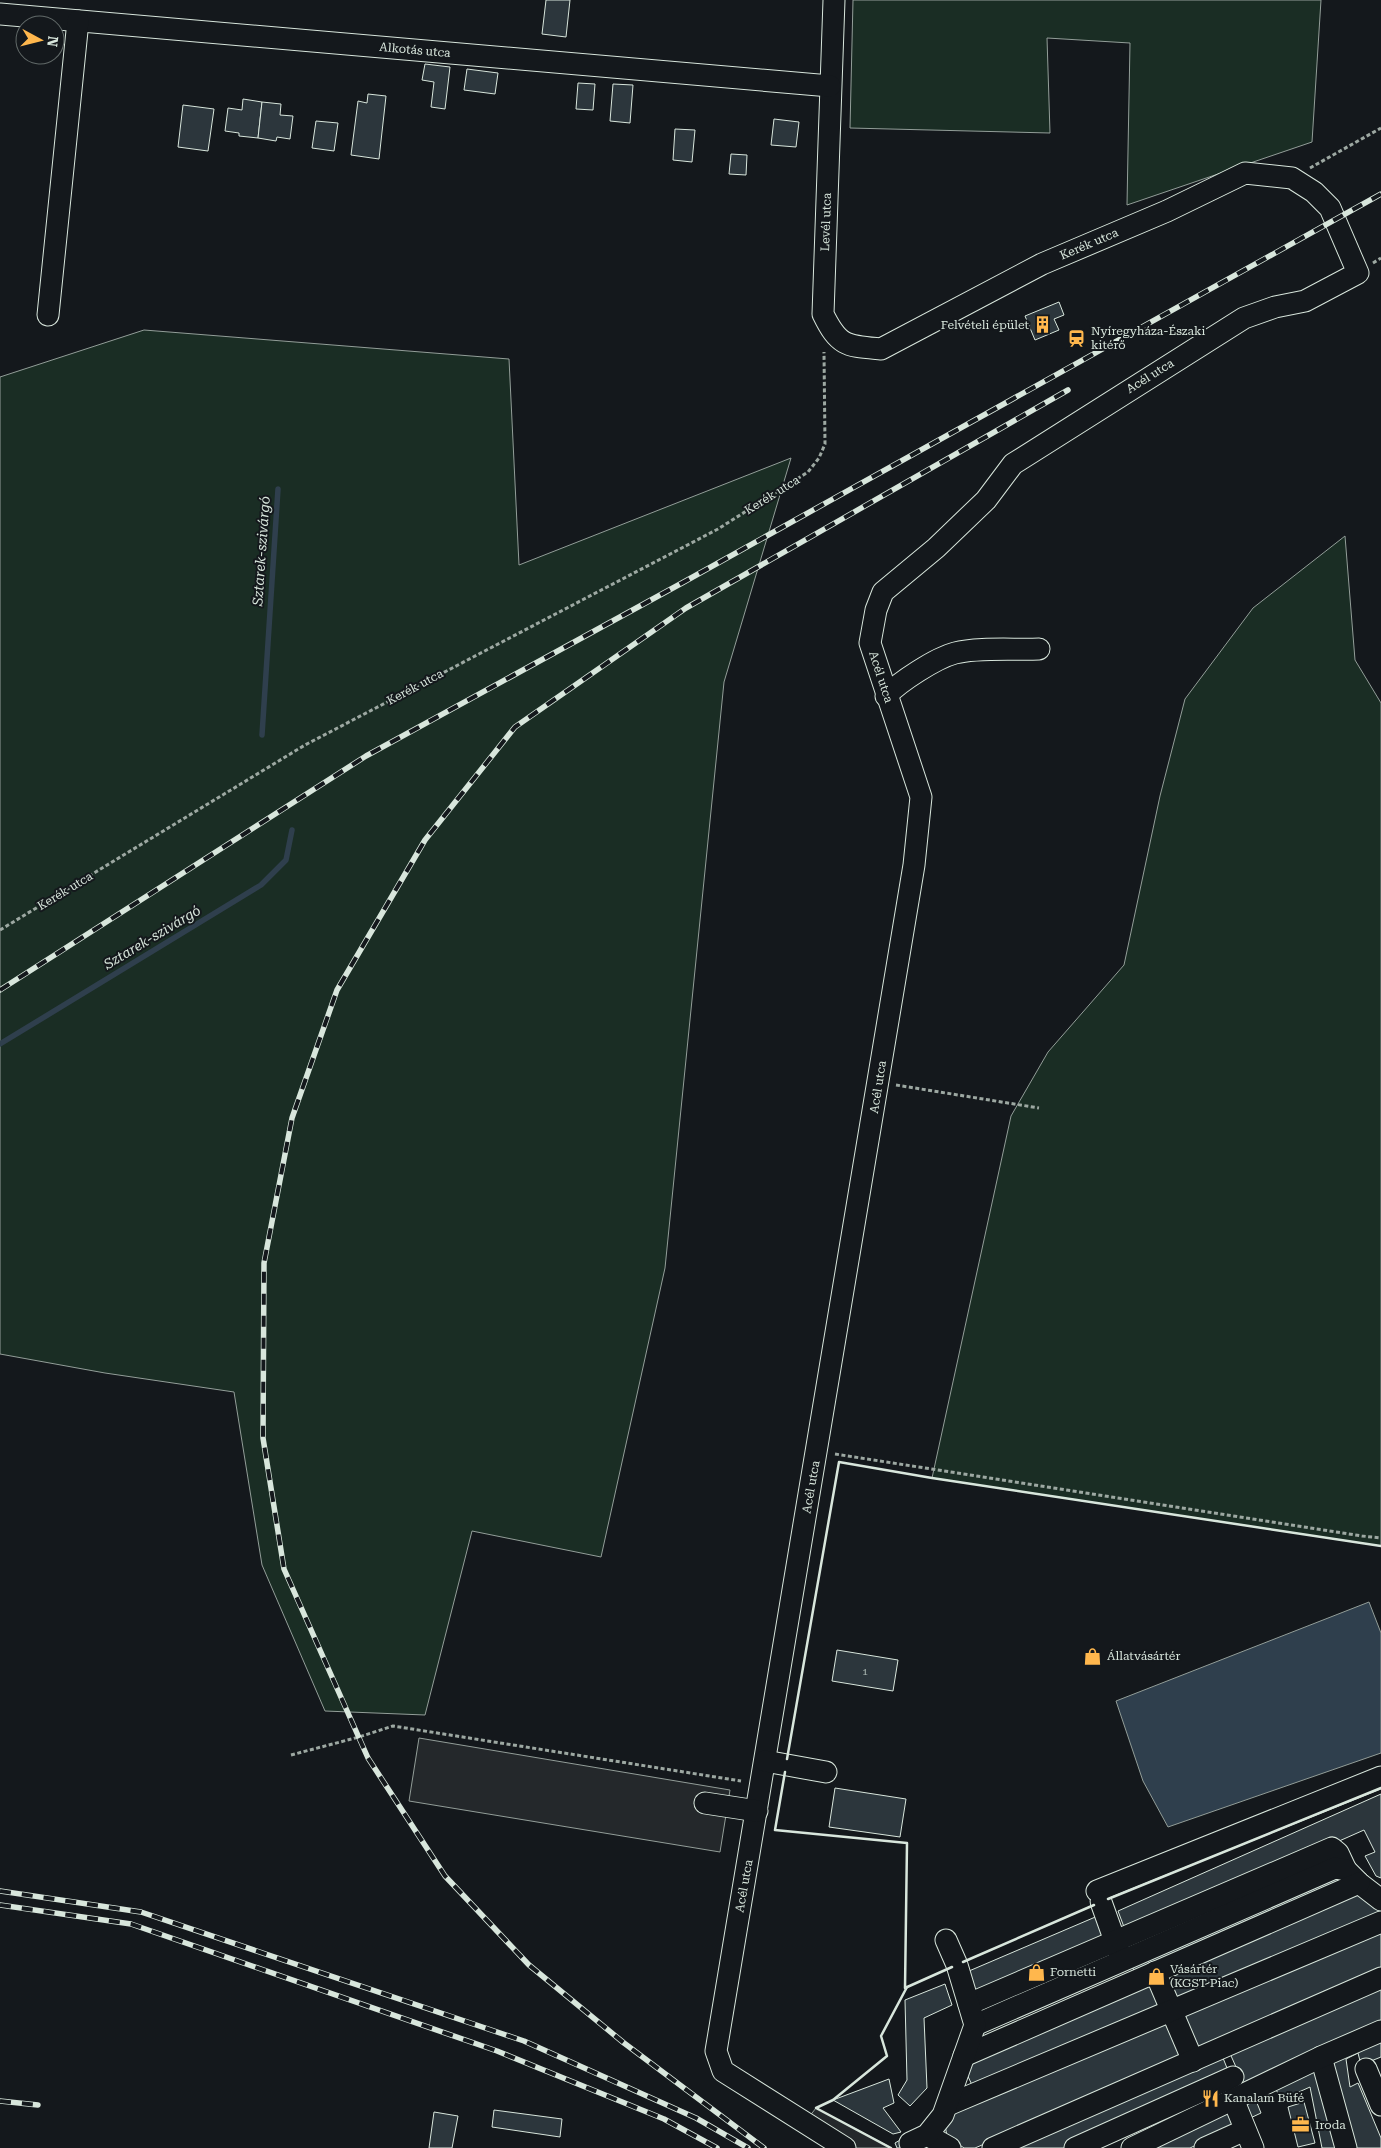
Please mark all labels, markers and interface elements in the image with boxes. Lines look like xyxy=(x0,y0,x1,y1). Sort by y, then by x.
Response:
north arrow xyxy=(15,15,65,65)
text: N xyxy=(44,35,62,48)
street label: Alkotás utca xyxy=(379,40,452,60)
street label: Levél utca xyxy=(818,192,834,252)
street label: Kerék utca xyxy=(1058,225,1121,263)
building icon: Felvételi épület xyxy=(1033,315,1053,335)
place label: Felvételi épület xyxy=(941,318,1030,332)
place label: Nyíregyháza-Északi kitérő xyxy=(1091,324,1206,352)
station icon: Nyíregyháza-Északi kitérő xyxy=(1067,328,1087,348)
street label: Acél utca xyxy=(1124,356,1177,396)
street label: Kerék utca xyxy=(742,472,802,517)
water label: Sztarek-szivárgó xyxy=(249,496,273,607)
street label: Acél utca xyxy=(866,649,896,705)
street label: Kerék utca xyxy=(384,666,446,708)
street label: Kerék utca xyxy=(35,869,96,913)
water label: Sztarek-szivárgó xyxy=(100,902,203,973)
street label: Acél utca xyxy=(867,1059,889,1114)
street label: Acél utca xyxy=(799,1459,823,1514)
shop icon: Állatvásártér xyxy=(1083,1646,1103,1666)
place label: Állatvásártér xyxy=(1107,1649,1180,1663)
house number: 1 xyxy=(862,1666,868,1677)
street label: Acél utca xyxy=(732,1858,756,1913)
shop icon: Fornetti xyxy=(1026,1962,1046,1982)
place label: Vásártér (KGST Piac) xyxy=(1170,1962,1238,1990)
place label: Fornetti xyxy=(1050,1965,1096,1979)
shop icon: Vásártér (KGST Piac) xyxy=(1146,1966,1166,1986)
restaurant icon: Kanalam Büfé xyxy=(1200,2088,1220,2108)
place label: Kanalam Büfé xyxy=(1224,2091,1305,2105)
office icon: Iroda xyxy=(1291,2115,1311,2135)
place label: Iroda xyxy=(1315,2118,1346,2132)

